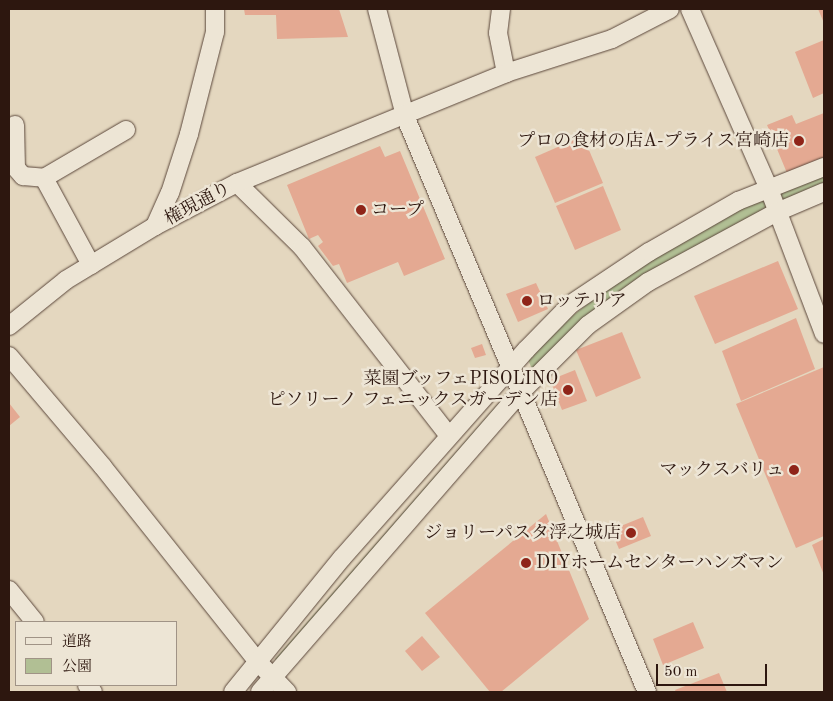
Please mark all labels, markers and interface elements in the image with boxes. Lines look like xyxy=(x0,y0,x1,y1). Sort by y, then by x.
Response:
place label: プロの食材の店A-プライス宮崎店 xyxy=(517,130,789,152)
marker: プロの食材の店A-プライス宮崎店 xyxy=(793,135,805,147)
street label: 権現通り xyxy=(161,178,235,230)
place label: コープ xyxy=(371,199,425,221)
marker: コープ xyxy=(355,204,367,216)
place label: ロッテリア xyxy=(537,290,627,312)
marker: ロッテリア xyxy=(521,295,533,307)
place label: 菜園ブッフェPISOLINO ピソリーノ フェニックスガーデン店 xyxy=(265,369,558,412)
marker: 菜園ブッフェPISOLINO ピソリーノ フェニックスガーデン店 xyxy=(562,384,574,396)
place label: マックスバリュ xyxy=(658,459,784,481)
marker: マックスバリュ xyxy=(788,464,800,476)
place label: ジョリーパスタ浮之城店 xyxy=(423,522,621,544)
marker: ジョリーパスタ浮之城店 xyxy=(625,527,637,539)
place label: DIYホームセンターハンズマン xyxy=(536,552,786,574)
marker: DIYホームセンターハンズマン xyxy=(520,557,532,569)
legend xyxy=(15,621,178,686)
text: 道路 xyxy=(62,635,92,650)
scale bar xyxy=(658,654,769,686)
text: 公園 xyxy=(62,660,92,675)
text: 50 m xyxy=(664,665,698,680)

